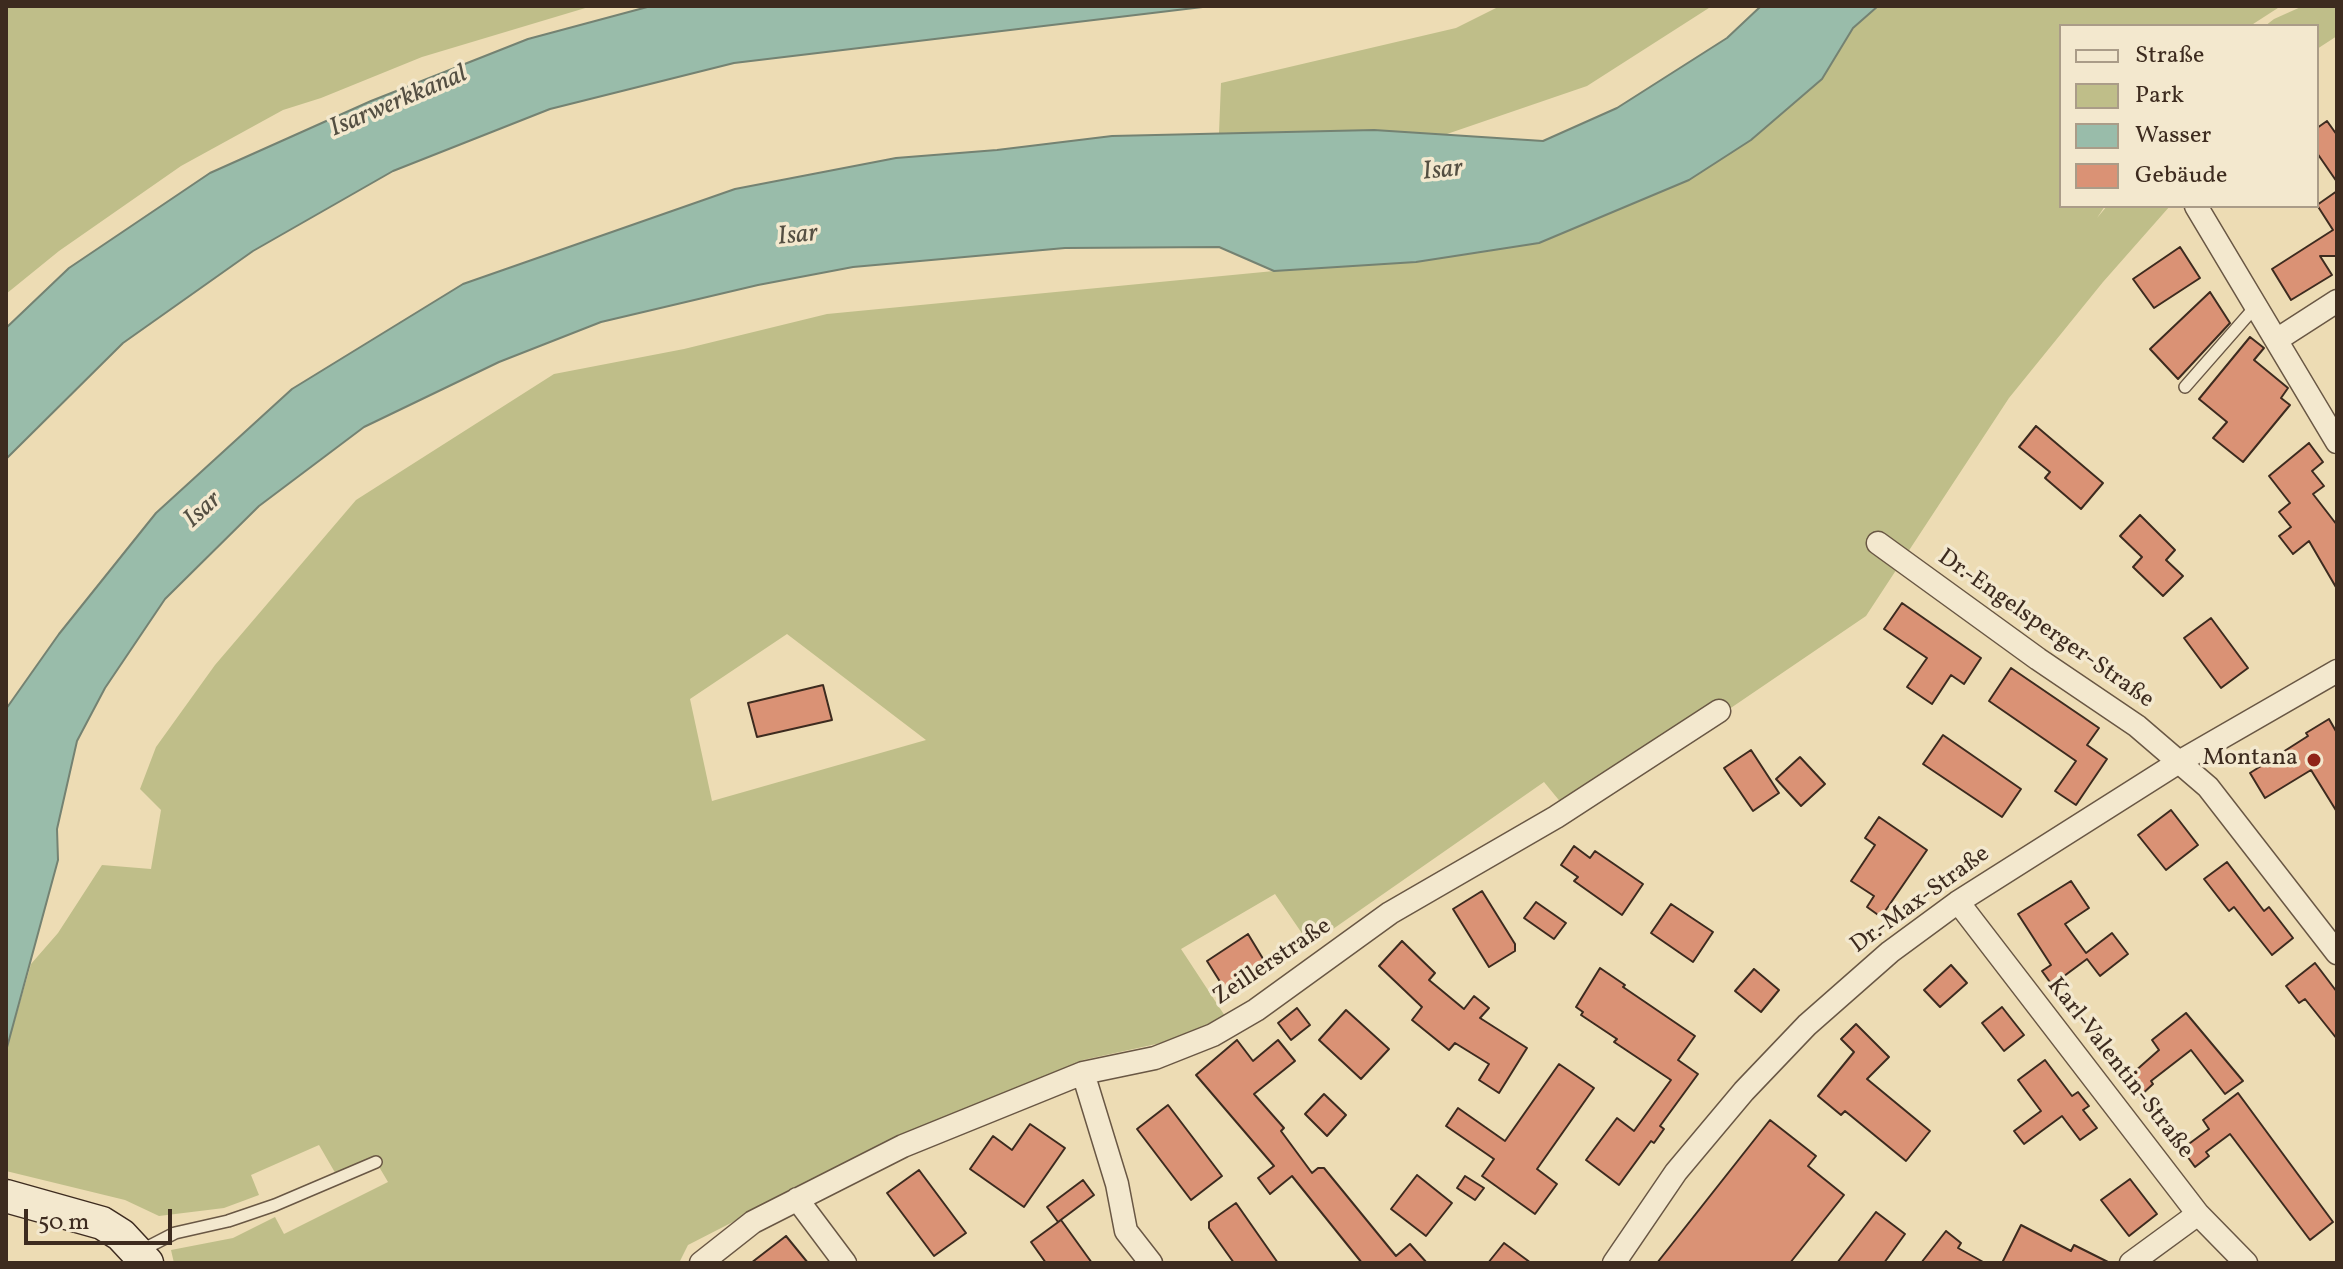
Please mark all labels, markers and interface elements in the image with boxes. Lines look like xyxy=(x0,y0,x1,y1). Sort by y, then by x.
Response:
legend xyxy=(2059,24,2319,208)
text: Straße xyxy=(2135,39,2204,73)
water label: Isarwerkkanal xyxy=(326,60,472,146)
text: Park xyxy=(2135,79,2184,113)
text: Wasser xyxy=(2135,119,2211,153)
water label: Isar xyxy=(1421,154,1465,190)
text: Gebäude xyxy=(2135,159,2227,193)
water label: Isar xyxy=(776,219,820,255)
water label: Isar xyxy=(178,486,230,536)
street label: Dr.-Engelsperger-Straße xyxy=(1931,544,2159,716)
place label: Montana xyxy=(2202,746,2298,774)
marker: Montana xyxy=(2305,751,2323,769)
street label: Dr.-Max-Straße xyxy=(1846,841,1996,961)
street label: Zeillerstraße xyxy=(1209,913,1337,1013)
street label: Karl-Valentin-Straße xyxy=(2039,973,2199,1165)
scale bar xyxy=(28,1193,176,1243)
text: 50 m xyxy=(38,1206,90,1240)

